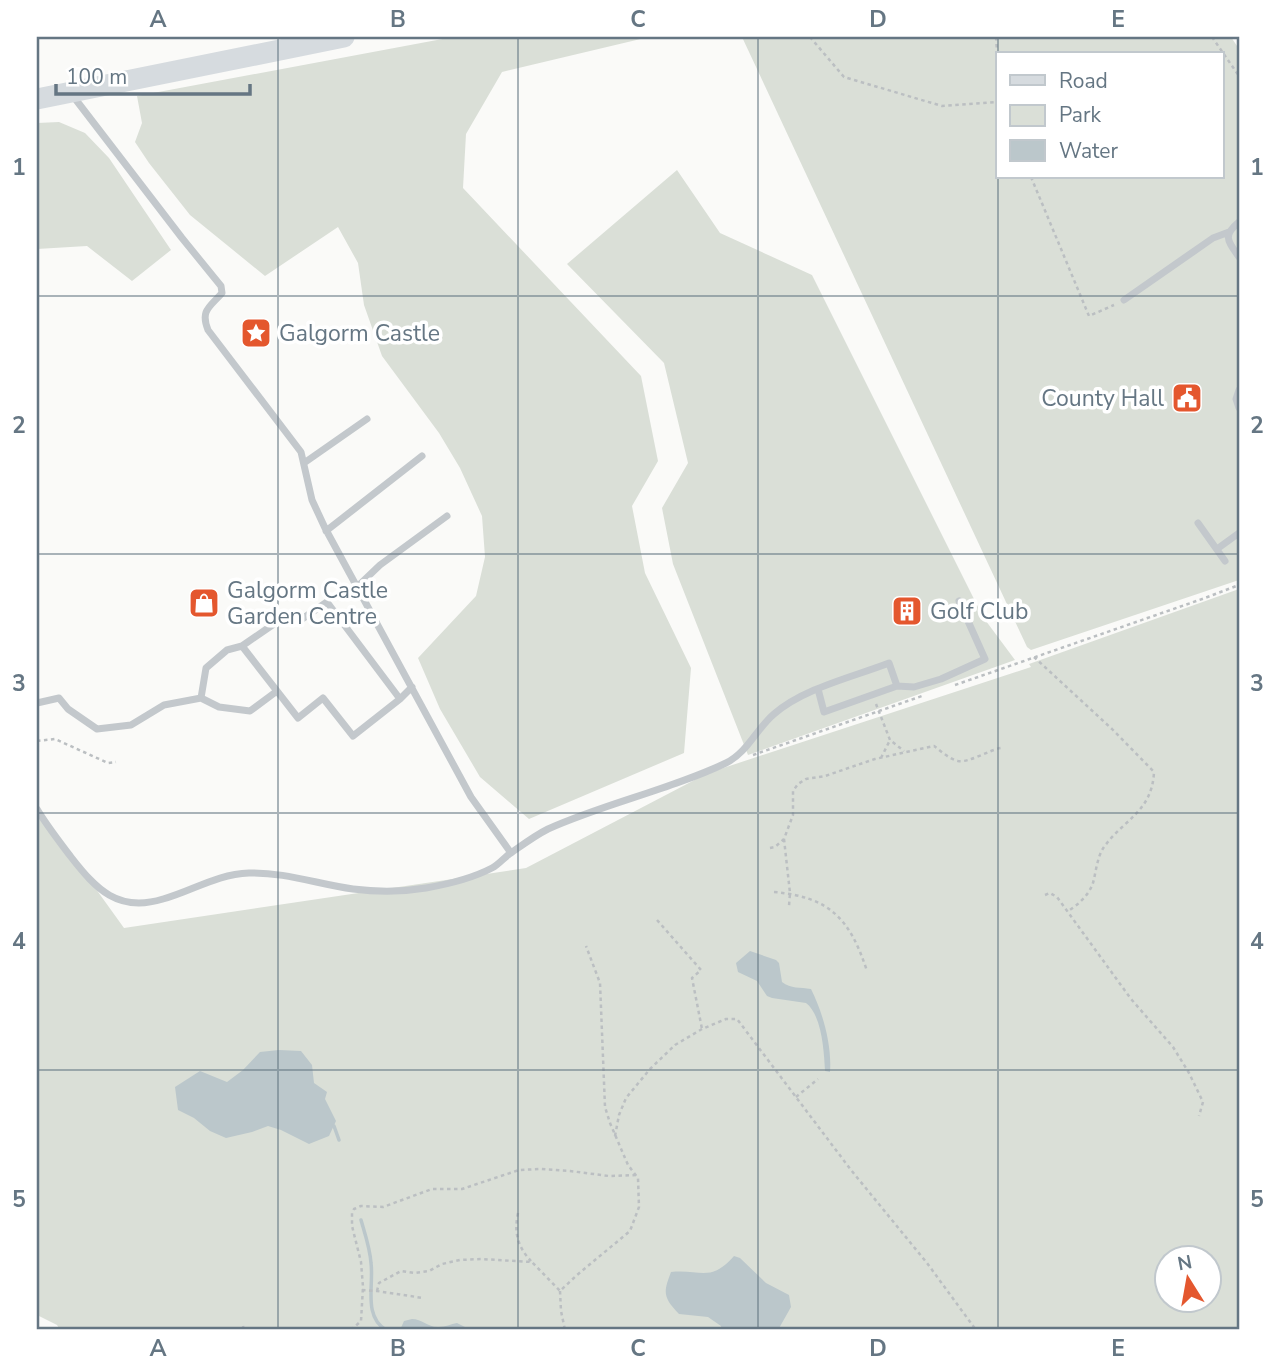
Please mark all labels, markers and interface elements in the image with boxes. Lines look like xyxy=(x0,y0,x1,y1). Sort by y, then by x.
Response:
text: A xyxy=(149,4,167,35)
text: B xyxy=(390,4,406,35)
text: C xyxy=(630,4,646,35)
text: D xyxy=(869,4,887,35)
text: E xyxy=(1111,4,1125,35)
scale bar xyxy=(56,52,250,96)
legend xyxy=(996,52,1224,178)
text: 100 m xyxy=(66,63,127,91)
text: Road xyxy=(1059,67,1108,95)
text: Park xyxy=(1059,101,1101,129)
text: Water xyxy=(1059,137,1118,165)
text: 1 xyxy=(12,152,26,183)
text: 1 xyxy=(1250,152,1264,183)
place icon: Galgorm Castle xyxy=(239,316,273,350)
place label: Galgorm Castle xyxy=(279,318,440,349)
public building icon: County Hall xyxy=(1170,381,1204,415)
place label: County Hall xyxy=(1041,383,1164,414)
text: 2 xyxy=(12,410,26,441)
text: 2 xyxy=(1250,410,1264,441)
place label: Galgorm Castle Garden Centre xyxy=(227,575,388,632)
shop icon: Galgorm Castle Garden Centre xyxy=(187,586,221,620)
building icon: Golf Club xyxy=(890,594,924,628)
place label: Golf Club xyxy=(930,596,1028,627)
text: 3 xyxy=(12,668,26,699)
text: 3 xyxy=(1250,668,1264,699)
text: 4 xyxy=(12,926,26,957)
text: 4 xyxy=(1250,926,1264,957)
text: 5 xyxy=(12,1184,26,1215)
text: 5 xyxy=(1250,1184,1264,1215)
north arrow xyxy=(1154,1244,1224,1314)
text: N xyxy=(1175,1249,1194,1277)
text: A xyxy=(149,1333,167,1364)
text: B xyxy=(390,1333,406,1364)
text: C xyxy=(630,1333,646,1364)
text: D xyxy=(869,1333,887,1364)
text: E xyxy=(1111,1333,1125,1364)

